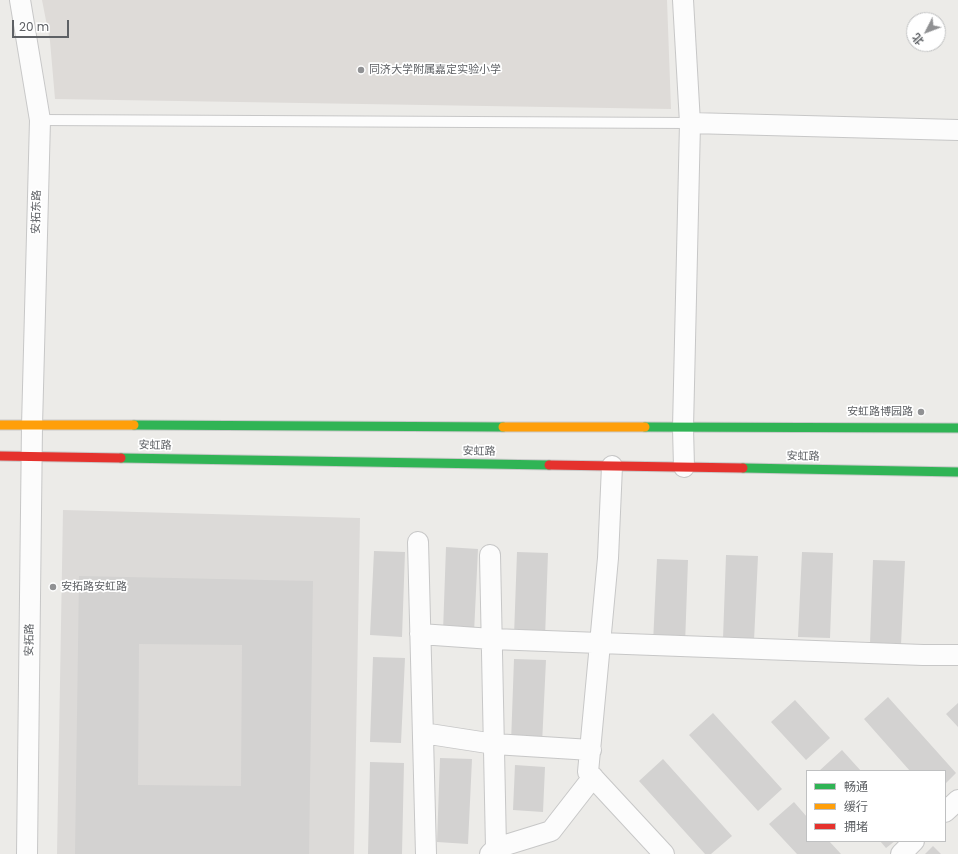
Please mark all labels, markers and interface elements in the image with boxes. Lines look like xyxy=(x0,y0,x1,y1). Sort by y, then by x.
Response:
scale bar xyxy=(14,12,71,38)
north arrow xyxy=(906,12,946,52)
text: 20 m xyxy=(19,18,49,35)
text: 北 xyxy=(908,30,927,49)
place label: 同济大学附属嘉定实验小学 xyxy=(369,63,501,77)
marker: 同济大学附属嘉定实验小学 xyxy=(356,65,366,75)
street label: 安拓东路 xyxy=(30,190,44,234)
place label: 安虹路博园路 xyxy=(847,405,913,419)
marker: 安虹路博园路 xyxy=(916,407,926,417)
street label: 安虹路 xyxy=(138,439,172,453)
street label: 安虹路 xyxy=(462,445,496,459)
street label: 安虹路 xyxy=(786,450,820,464)
place label: 安拓路安虹路 xyxy=(61,580,127,594)
marker: 安拓路安虹路 xyxy=(48,582,58,592)
street label: 安拓路 xyxy=(23,623,37,657)
legend xyxy=(806,770,946,842)
text: 畅通 xyxy=(844,778,868,795)
text: 缓行 xyxy=(844,798,868,815)
text: 拥堵 xyxy=(844,818,868,835)

